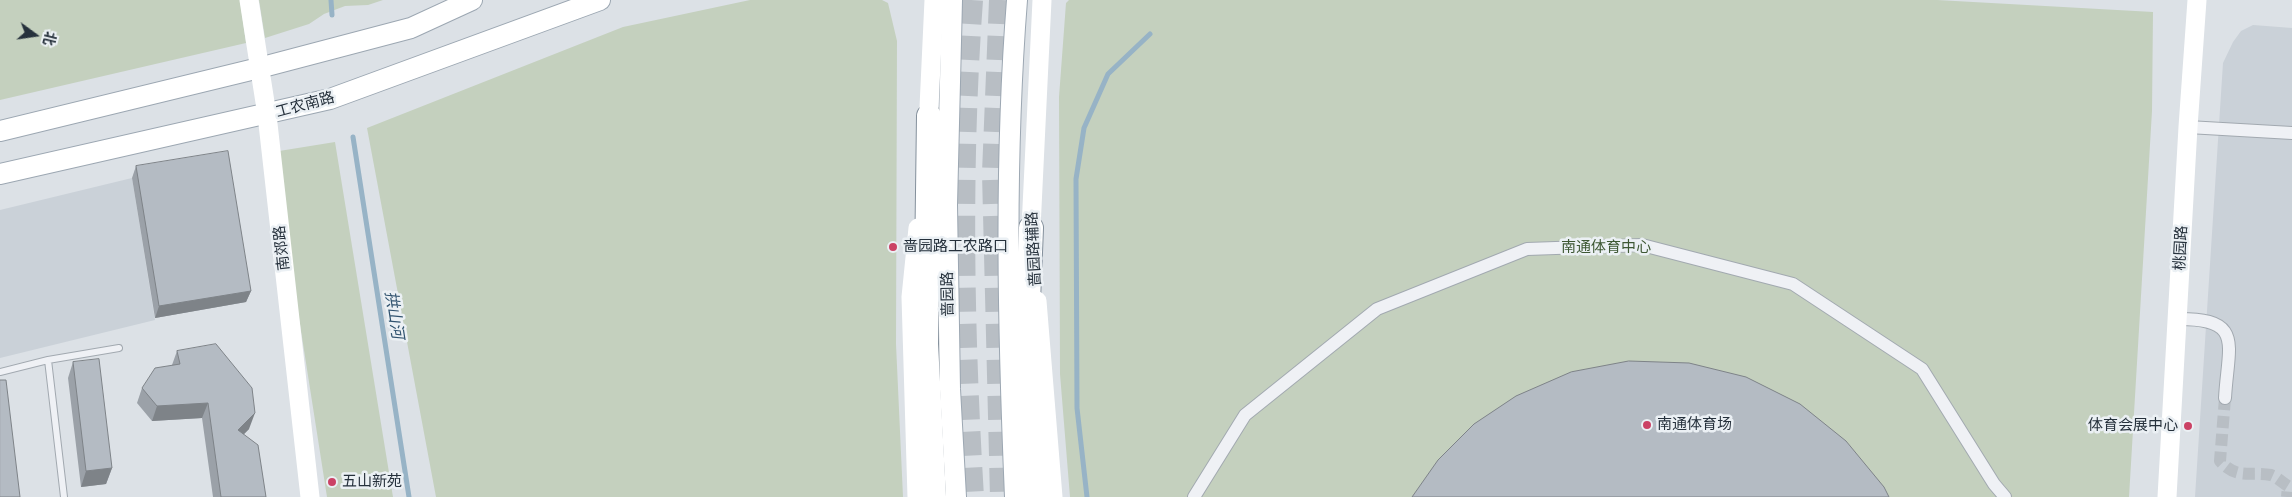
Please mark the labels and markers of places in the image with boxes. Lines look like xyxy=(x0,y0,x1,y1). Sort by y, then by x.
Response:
place label: 啬园路工农路口 xyxy=(903,238,1008,256)
marker: 啬园路工农路口 xyxy=(887,241,899,253)
place label: 南通体育场 xyxy=(1657,416,1732,434)
place label: 体育会展中心 xyxy=(2088,417,2178,435)
marker: 南通体育场 xyxy=(1641,419,1653,431)
marker: 体育会展中心 xyxy=(2182,420,2194,432)
place label: 五山新苑 xyxy=(342,473,402,491)
marker: 五山新苑 xyxy=(326,476,338,488)

